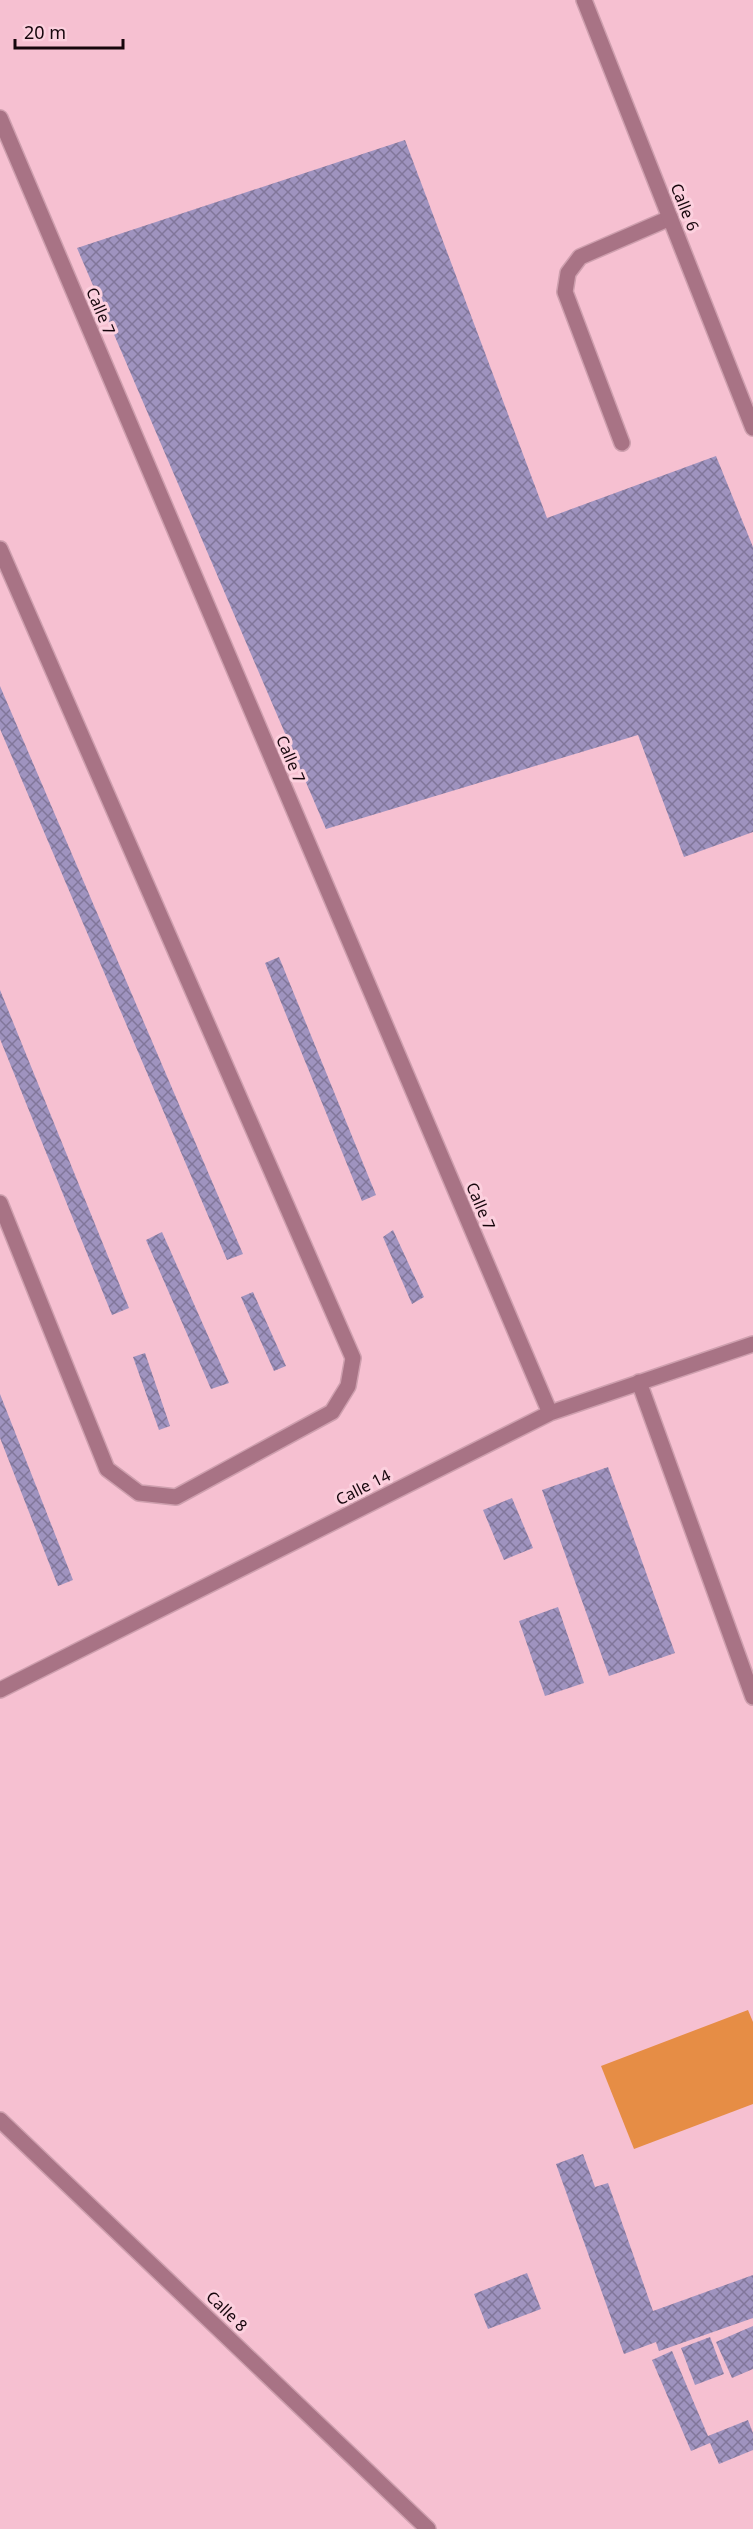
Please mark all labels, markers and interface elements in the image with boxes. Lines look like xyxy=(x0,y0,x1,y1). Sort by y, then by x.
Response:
scale bar xyxy=(15,12,123,50)
text: 20 m xyxy=(24,20,66,44)
street label: Calle 6 xyxy=(665,180,705,234)
street label: Calle 7 xyxy=(81,284,121,338)
street label: Calle 7 xyxy=(271,732,311,786)
street label: Calle 7 xyxy=(461,1179,501,1233)
street label: Calle 14 xyxy=(332,1464,394,1510)
street label: Calle 8 xyxy=(201,2286,253,2336)

